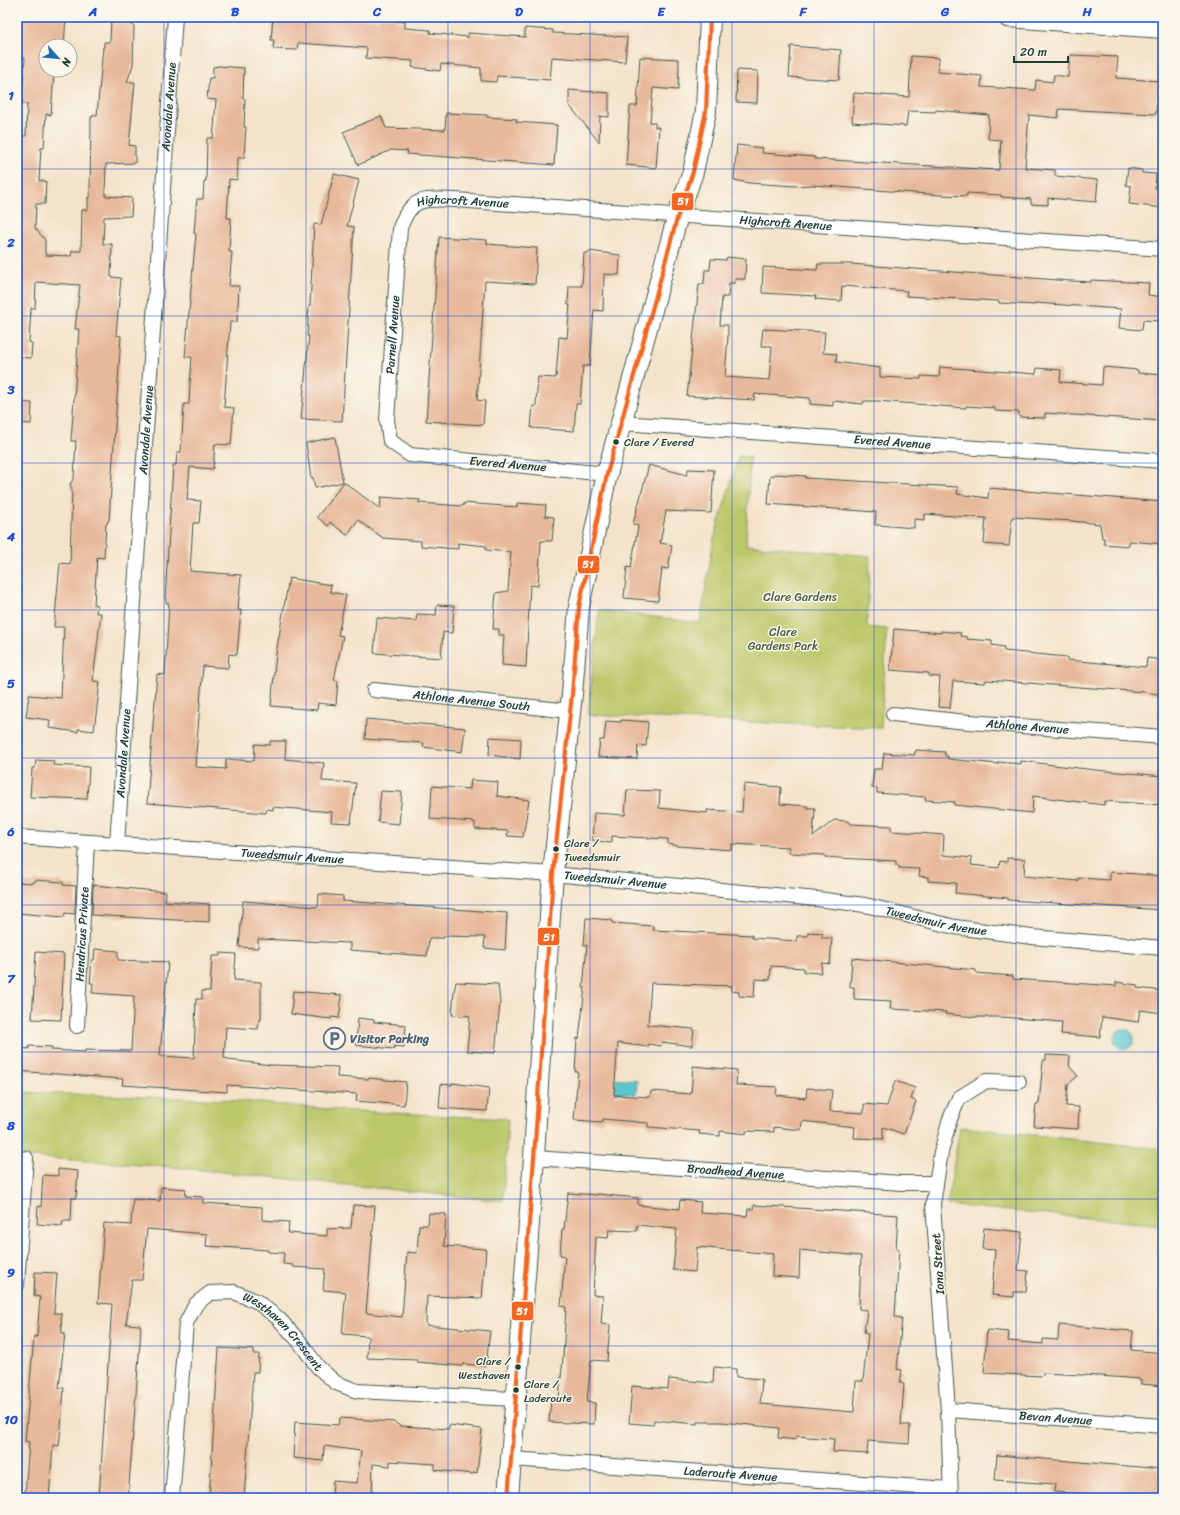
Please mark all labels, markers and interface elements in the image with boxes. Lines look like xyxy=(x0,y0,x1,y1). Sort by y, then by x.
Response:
text: A xyxy=(88,0,97,23)
text: B xyxy=(231,0,240,23)
text: C xyxy=(372,0,382,23)
text: D xyxy=(515,0,523,23)
text: E xyxy=(657,0,666,23)
text: F xyxy=(798,0,807,23)
text: G xyxy=(940,0,950,23)
text: H xyxy=(1081,0,1092,23)
north arrow xyxy=(38,38,78,78)
scale bar xyxy=(1014,38,1068,64)
text: 20 m xyxy=(1020,41,1047,63)
text: N xyxy=(56,54,77,70)
street label: Avondale Avenue xyxy=(155,61,183,153)
text: 1 xyxy=(8,84,14,107)
street label: Highcroft Avenue xyxy=(413,188,510,215)
line badge: 51 xyxy=(671,192,694,211)
text: 51 xyxy=(677,192,689,211)
street label: Highcroft Avenue xyxy=(739,209,833,237)
text: 2 xyxy=(6,231,15,254)
street label: Parnell Avenue xyxy=(379,294,406,375)
text: 3 xyxy=(6,378,15,401)
street label: Avondale Avenue xyxy=(132,385,160,476)
street label: Evered Avenue xyxy=(853,428,932,456)
place label: Clare / Evered xyxy=(624,433,695,452)
marker: Clare / Evered xyxy=(611,437,621,447)
street label: Evered Avenue xyxy=(469,450,547,478)
text: 4 xyxy=(6,525,16,548)
line badge: 51 xyxy=(577,555,600,574)
text: 51 xyxy=(582,555,594,574)
park label: Clare Gardens xyxy=(763,586,837,608)
park label: Clare Gardens Park xyxy=(748,621,818,657)
text: 5 xyxy=(7,672,15,695)
street label: Athlone Avenue South xyxy=(411,683,531,718)
street label: Avondale Avenue xyxy=(109,708,137,799)
street label: Athlone Avenue xyxy=(984,712,1070,741)
text: 6 xyxy=(6,820,15,843)
place label: Clare / Tweedsmuir xyxy=(564,834,622,867)
street label: Tweedsmuir Avenue xyxy=(240,841,345,871)
marker: Clare / Tweedsmuir xyxy=(551,844,561,854)
street label: Tweedsmuir Avenue xyxy=(563,864,668,896)
street label: Hendricus Private xyxy=(68,886,96,982)
street label: Tweedsmuir Avenue xyxy=(883,899,988,942)
line badge: 51 xyxy=(537,927,560,946)
text: 51 xyxy=(543,928,555,947)
text: 7 xyxy=(7,967,16,990)
parking icon: Visitor Parking xyxy=(322,1026,348,1052)
place label: Visitor Parking xyxy=(350,1028,430,1050)
text: 8 xyxy=(6,1114,15,1137)
street label: Broadhead Avenue xyxy=(686,1157,785,1186)
street label: Iona Street xyxy=(925,1233,951,1296)
text: 9 xyxy=(7,1261,15,1284)
street label: Westhaven Crescent xyxy=(239,1286,328,1377)
line badge: 51 xyxy=(511,1301,534,1321)
text: 51 xyxy=(516,1302,528,1321)
place label: Clare / Westhaven xyxy=(458,1352,512,1385)
marker: Clare / Westhaven xyxy=(513,1362,523,1372)
place label: Clare / Laderoute xyxy=(524,1375,572,1408)
marker: Clare / Laderoute xyxy=(511,1385,521,1395)
street label: Bevan Avenue xyxy=(1018,1404,1093,1432)
text: 10 xyxy=(4,1408,18,1431)
street label: Laderoute Avenue xyxy=(683,1460,778,1488)

